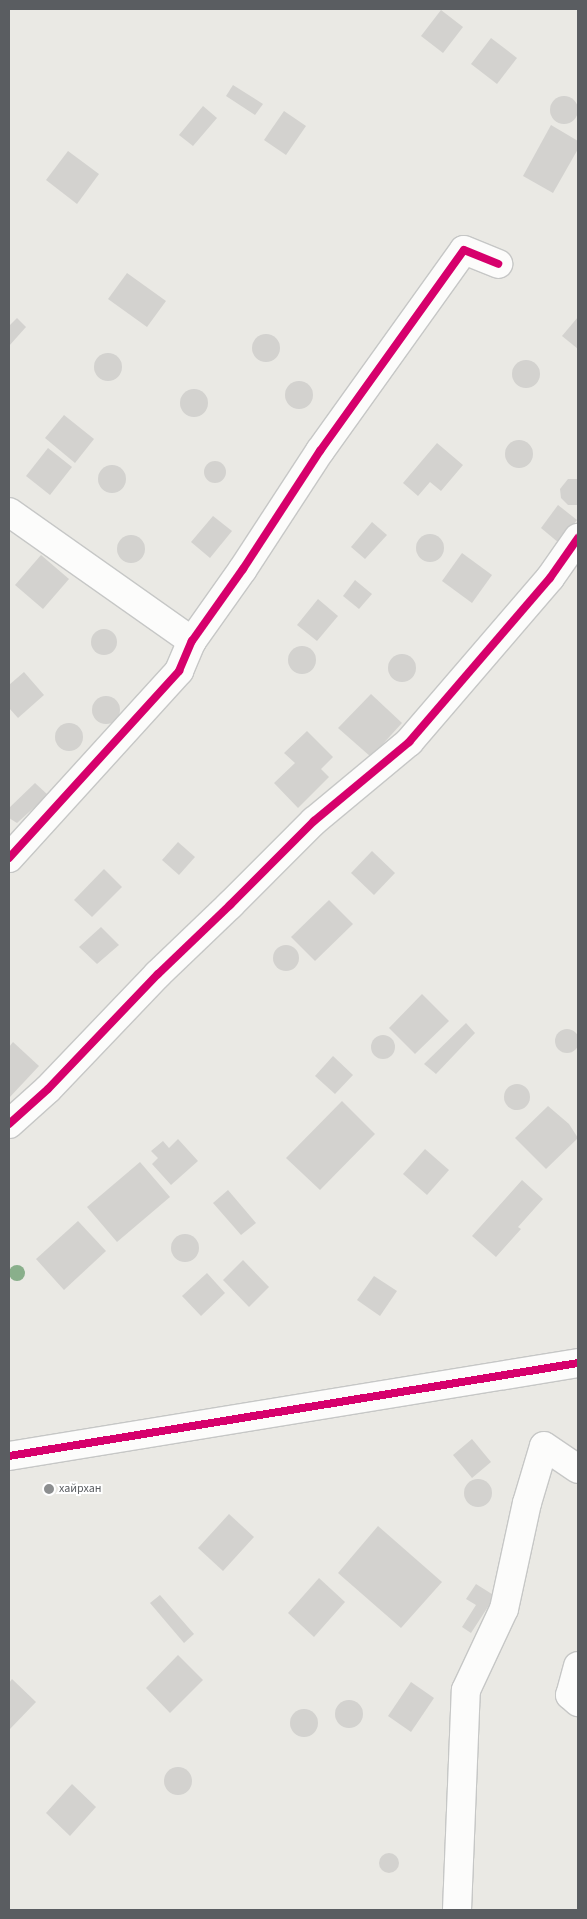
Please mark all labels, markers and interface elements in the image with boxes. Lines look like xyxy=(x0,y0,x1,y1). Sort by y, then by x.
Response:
place label: хайрхан xyxy=(59,1482,102,1496)
marker: хайрхан xyxy=(43,1483,55,1495)

